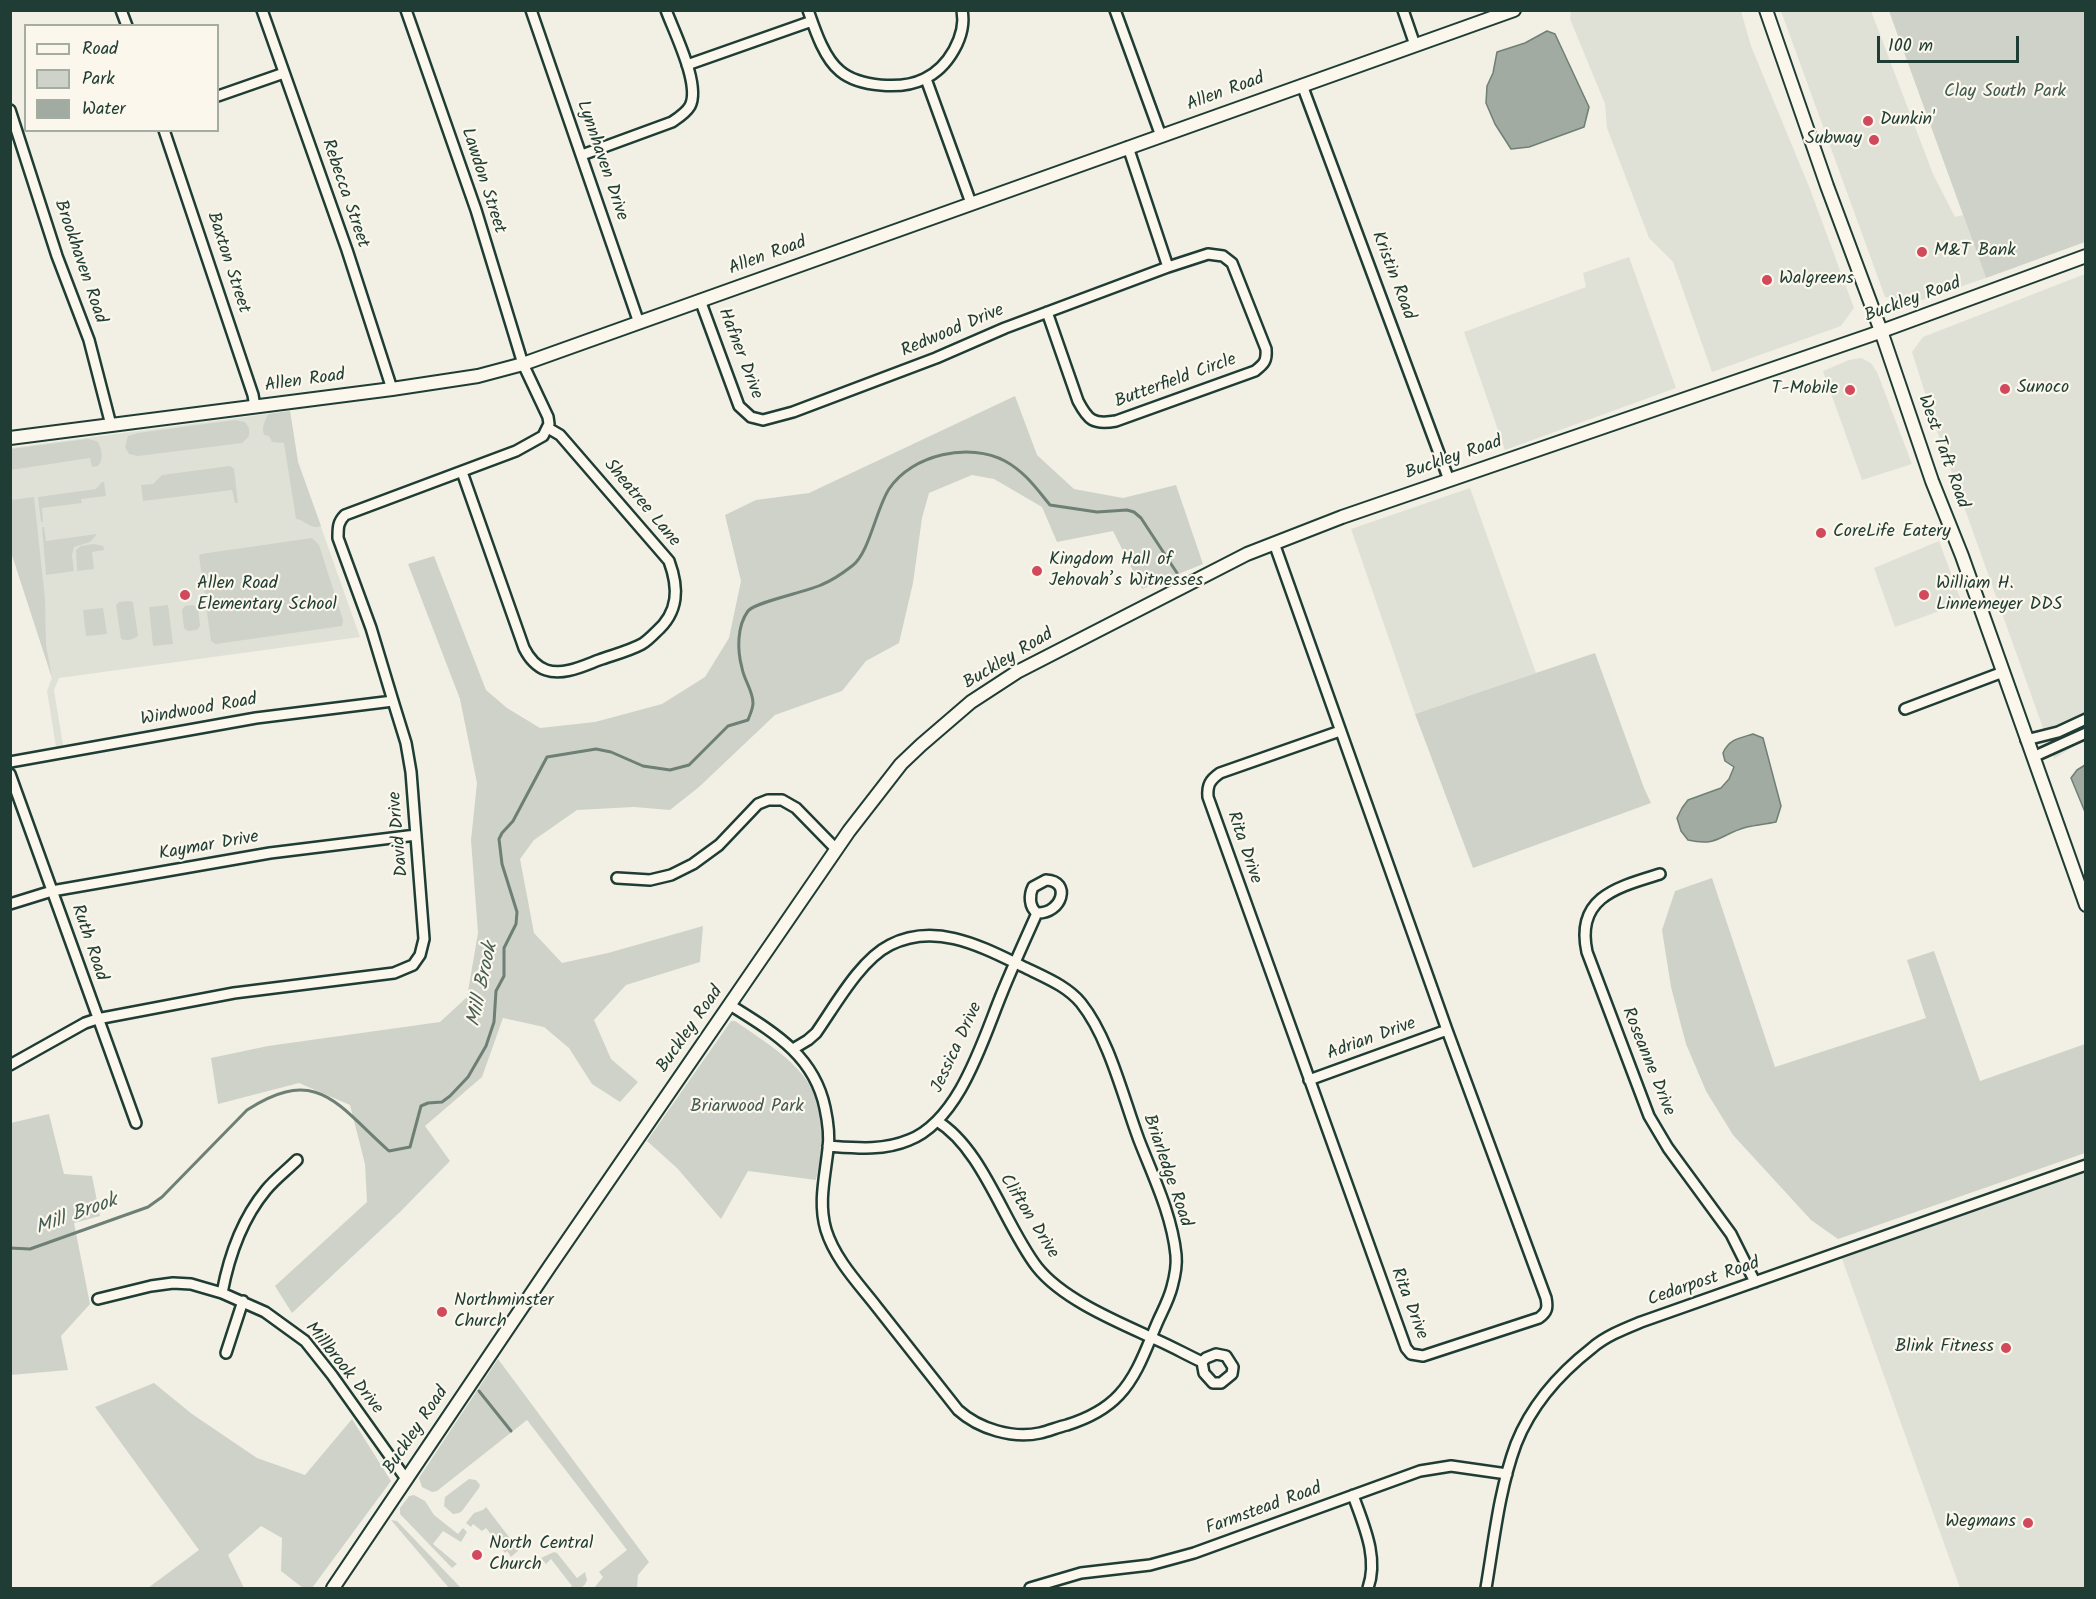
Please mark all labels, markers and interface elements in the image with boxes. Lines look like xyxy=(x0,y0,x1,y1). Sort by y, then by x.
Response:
legend xyxy=(24,24,219,132)
scale bar xyxy=(1880,24,2022,62)
text: 100 m xyxy=(1888,32,1933,61)
text: Road xyxy=(82,35,118,64)
text: Park xyxy=(82,65,115,94)
street label: Allen Road xyxy=(1184,69,1268,117)
park label: Clay South Park xyxy=(1944,82,2066,104)
text: Water xyxy=(82,95,126,124)
street label: Lynnhaven Drive xyxy=(570,98,632,224)
place label: Dunkin' xyxy=(1880,110,1935,132)
marker: Dunkin' xyxy=(1861,114,1875,128)
street label: Lawdon Street xyxy=(455,125,509,237)
place label: Subway xyxy=(1805,129,1862,151)
marker: Subway xyxy=(1867,133,1881,147)
street label: Rebecca Street xyxy=(315,137,373,251)
street label: Brookhaven Road xyxy=(48,198,110,326)
street label: Baxton Street xyxy=(200,210,254,316)
street label: Kristin Road xyxy=(1365,229,1419,323)
street label: Allen Road xyxy=(726,233,810,281)
place label: M&T Bank xyxy=(1934,241,2016,263)
marker: M&T Bank xyxy=(1915,245,1929,259)
place label: Walgreens xyxy=(1779,269,1854,291)
marker: Walgreens xyxy=(1760,273,1774,287)
street label: Buckley Road xyxy=(1862,274,1964,328)
street label: Redwood Drive xyxy=(898,301,1008,363)
street label: Hafner Drive xyxy=(712,305,766,403)
street label: Butterfield Circle xyxy=(1112,350,1240,414)
street label: Allen Road xyxy=(264,366,346,398)
place label: Sunoco xyxy=(2017,378,2069,400)
place label: T-Mobile xyxy=(1772,379,1838,401)
marker: Sunoco xyxy=(1998,382,2012,396)
marker: T-Mobile xyxy=(1843,383,1857,397)
street label: West Taft Road xyxy=(1911,392,1973,512)
street label: Buckley Road xyxy=(1403,432,1505,486)
street label: Sheatree Lane xyxy=(598,456,684,552)
place label: CoreLife Eatery xyxy=(1833,522,1951,544)
marker: CoreLife Eatery xyxy=(1814,526,1828,540)
place label: Kingdom Hall of Jehovah’s Witnesses xyxy=(1049,550,1203,592)
marker: Kingdom Hall of Jehovah’s Witnesses xyxy=(1030,564,1044,578)
place label: Allen Road Elementary School xyxy=(197,574,337,616)
place label: William H. Linnemeyer DDS xyxy=(1936,574,2062,616)
marker: Allen Road Elementary School xyxy=(178,588,192,602)
marker: William H. Linnemeyer DDS xyxy=(1917,588,1931,602)
street label: Buckley Road xyxy=(960,625,1058,695)
street label: Windwood Road xyxy=(139,690,259,732)
street label: David Drive xyxy=(386,790,414,878)
street label: Rita Drive xyxy=(1221,809,1265,887)
street label: Kaymar Drive xyxy=(157,828,261,866)
street label: Ruth Road xyxy=(65,902,111,984)
water label: Mill Brook xyxy=(463,941,505,1029)
street label: Buckley Road xyxy=(653,983,729,1077)
street label: Jessica Drive xyxy=(928,999,988,1097)
street label: Roseanne Drive xyxy=(1615,1005,1679,1119)
street label: Adrian Drive xyxy=(1325,1014,1419,1066)
park label: Briarwood Park xyxy=(690,1097,804,1119)
street label: Briarledge Road xyxy=(1137,1112,1195,1230)
street label: Clifton Drive xyxy=(993,1171,1063,1263)
water label: Mill Brook xyxy=(33,1190,121,1242)
street label: Cedarpost Road xyxy=(1645,1254,1763,1312)
street label: Rita Drive xyxy=(1384,1265,1432,1343)
place label: Northminster Church xyxy=(454,1291,554,1334)
marker: Northminster Church xyxy=(435,1305,449,1319)
street label: Millbrook Drive xyxy=(299,1319,387,1419)
place label: Blink Fitness xyxy=(1895,1337,1994,1359)
marker: Blink Fitness xyxy=(1999,1341,2013,1355)
street label: Buckley Road xyxy=(380,1383,454,1479)
street label: Farmstead Road xyxy=(1203,1479,1325,1541)
place label: Wegmans xyxy=(1945,1512,2016,1534)
marker: Wegmans xyxy=(2021,1516,2035,1530)
place label: North Central Church xyxy=(489,1534,593,1576)
marker: North Central Church xyxy=(470,1548,484,1562)

